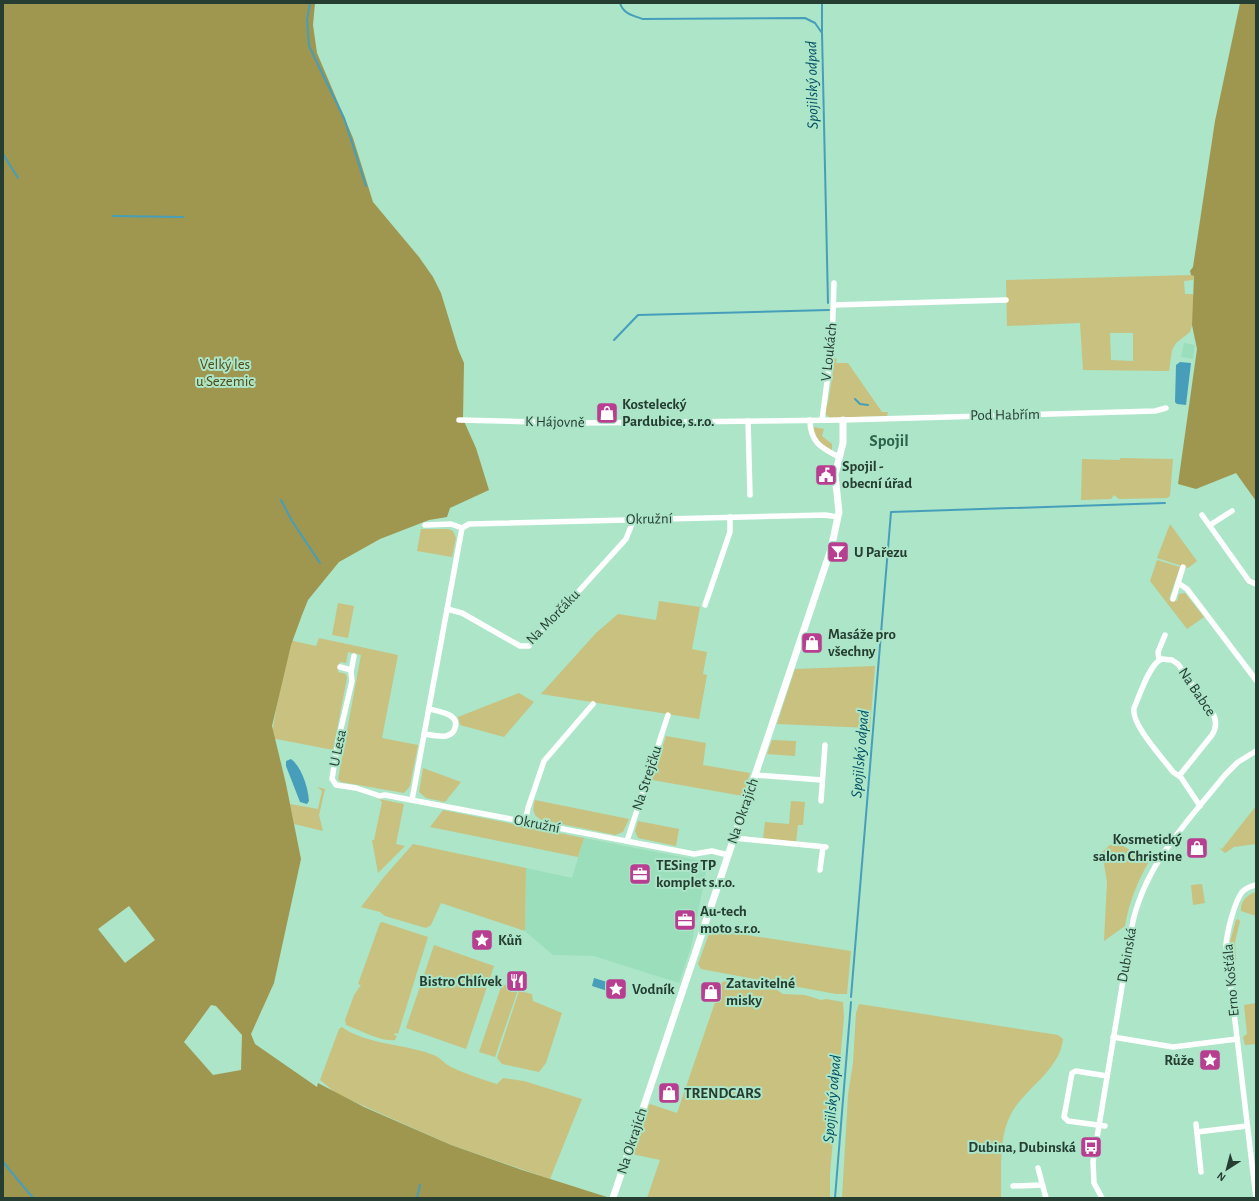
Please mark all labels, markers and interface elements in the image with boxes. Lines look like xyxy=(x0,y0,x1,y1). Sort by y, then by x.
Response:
water label: Spojilský odpad xyxy=(803,41,822,129)
street label: V Loukách xyxy=(818,322,840,382)
park label: Velký les u Sezemic xyxy=(196,357,254,389)
place label: Kostelecký Pardubice, s.r.o. xyxy=(622,397,714,429)
shop icon: Kostelecký Pardubice, s.r.o. xyxy=(594,400,620,426)
street label: Pod Habřím xyxy=(970,407,1040,423)
street label: K Hájovně xyxy=(525,414,585,430)
district label: Spojil xyxy=(869,432,909,450)
place label: Spojil - obecní úřad xyxy=(842,459,912,491)
public building icon: Spojil - obecní úřad xyxy=(813,462,839,488)
street label: Okružní xyxy=(626,511,673,527)
bar icon: U Pařezu xyxy=(825,539,851,565)
place label: U Pařezu xyxy=(854,545,908,560)
street label: Na Morčáku xyxy=(523,586,583,647)
place label: Masáže pro všechny xyxy=(828,627,896,659)
shop icon: Masáže pro všechny xyxy=(799,630,825,656)
street label: Na Babce xyxy=(1175,665,1219,719)
water label: Spojilský odpad xyxy=(848,709,873,799)
street label: U Lesa xyxy=(327,728,349,768)
street label: Na Strejčku xyxy=(629,743,665,812)
street label: Na Okrajích xyxy=(725,776,761,846)
street label: Okružní xyxy=(513,812,562,836)
place label: Kosmetický salon Christine xyxy=(1093,832,1182,864)
shop icon: Kosmetický salon Christine xyxy=(1184,835,1210,861)
place label: TESing TP komplet s.r.o. xyxy=(656,858,735,890)
office icon: TESing TP komplet s.r.o. xyxy=(627,861,653,887)
place label: Au-tech moto s.r.o. xyxy=(700,904,761,936)
office icon: Au-tech moto s.r.o. xyxy=(672,907,698,933)
street label: Dubinská xyxy=(1115,926,1139,984)
place icon: Kůň xyxy=(469,927,495,953)
place label: Kůň xyxy=(498,933,522,948)
street label: Erno Košťála xyxy=(1220,943,1242,1017)
restaurant icon: Bistro Chlívek xyxy=(504,968,530,994)
place label: Bistro Chlívek xyxy=(419,974,503,989)
place icon: Vodník xyxy=(603,976,629,1002)
place label: Zatavitelné misky xyxy=(726,976,795,1008)
shop icon: Zatavitelné misky xyxy=(698,979,724,1005)
place label: Vodník xyxy=(632,982,675,997)
place icon: Růže xyxy=(1197,1047,1223,1073)
place label: Růže xyxy=(1164,1053,1194,1068)
water label: Spojilský odpad xyxy=(820,1054,845,1144)
shop icon: TRENDCARS xyxy=(656,1080,682,1106)
place label: TRENDCARS xyxy=(684,1086,761,1101)
street label: Na Okrajích xyxy=(614,1106,650,1176)
bus stop icon: Dubina, Dubinská xyxy=(1078,1134,1104,1160)
place label: Dubina, Dubinská xyxy=(968,1140,1076,1155)
north arrow xyxy=(1207,1149,1247,1189)
text: N xyxy=(1215,1170,1228,1183)

